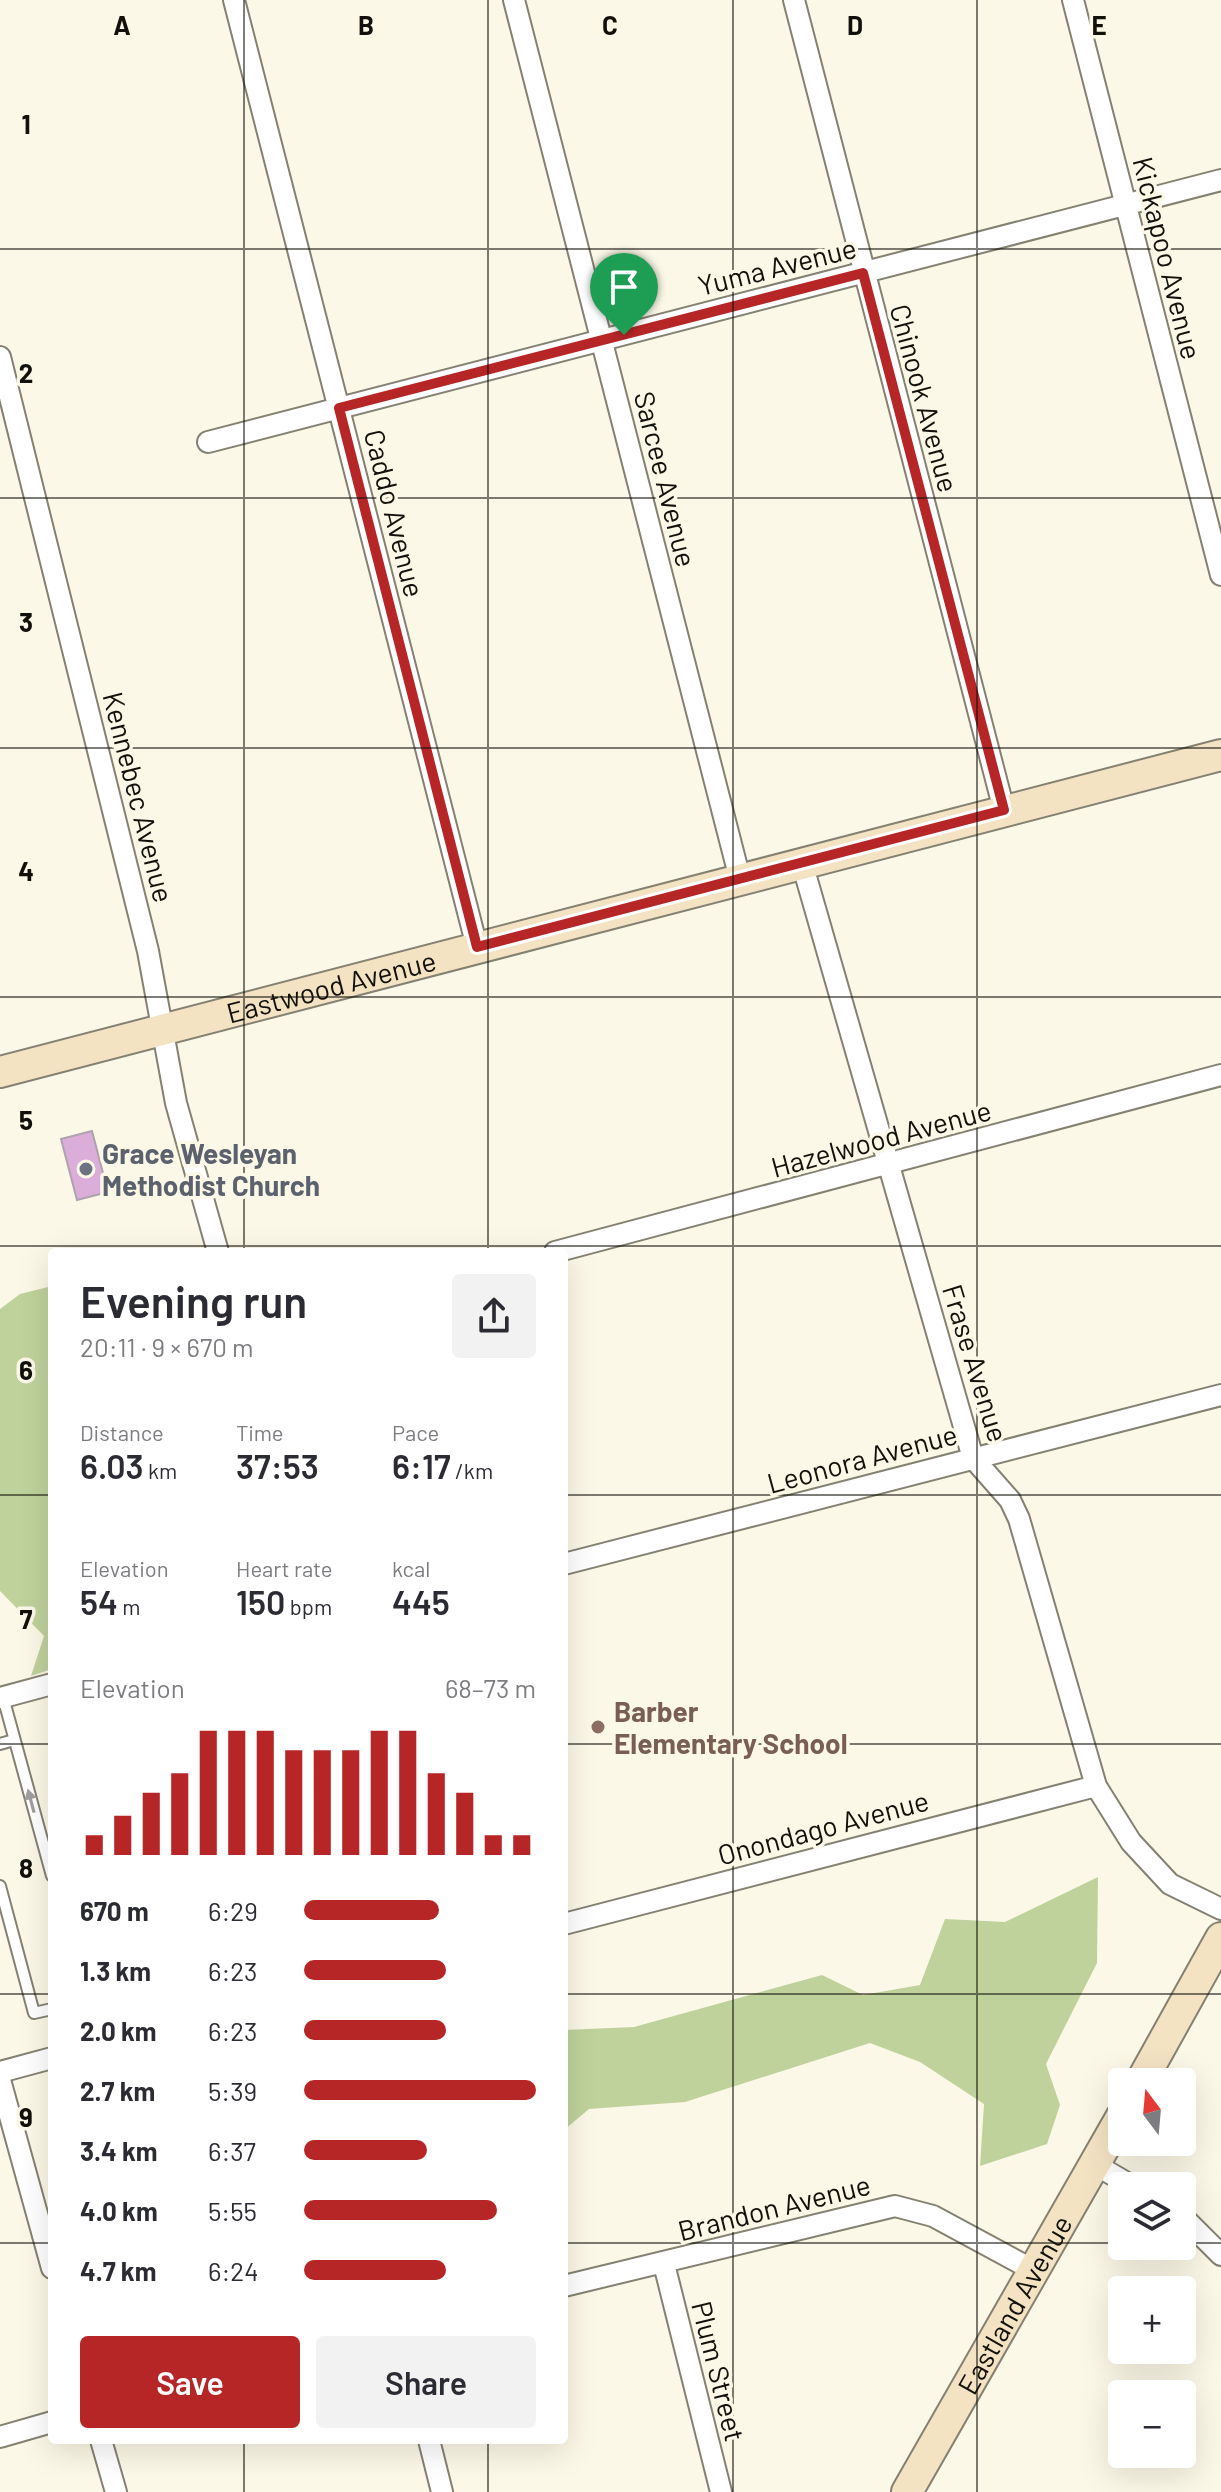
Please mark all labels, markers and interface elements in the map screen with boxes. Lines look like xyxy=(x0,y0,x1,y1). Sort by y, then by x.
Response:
text: A xyxy=(113,9,131,40)
text: B xyxy=(358,9,374,40)
text: C xyxy=(602,9,618,40)
text: D xyxy=(847,9,863,40)
text: E xyxy=(1091,9,1107,40)
text: 1 xyxy=(21,108,31,139)
street label: Kickapoo Avenue xyxy=(1126,153,1210,363)
street label: Yuma Avenue xyxy=(694,230,860,302)
pin xyxy=(590,253,658,335)
icon: arrive xyxy=(602,265,646,309)
street label: Chinook Avenue xyxy=(884,300,966,496)
text: 2 xyxy=(19,357,33,388)
street label: Sarcee Avenue xyxy=(628,388,704,570)
street label: Caddo Avenue xyxy=(358,426,432,600)
text: 3 xyxy=(19,606,33,637)
street label: Kennebec Avenue xyxy=(96,688,182,906)
text: 4 xyxy=(18,855,34,886)
street label: Eastwood Avenue xyxy=(223,943,439,1030)
street label: Hazelwood Avenue xyxy=(767,1092,995,1184)
text: 5 xyxy=(19,1104,33,1135)
place label: Grace Wesleyan Methodist Church xyxy=(102,1136,320,1202)
marker: Grace Wesleyan Methodist Church xyxy=(77,1160,95,1178)
text: Evening run xyxy=(80,1274,307,1327)
button: share xyxy=(452,1274,536,1358)
street label: Frase Avenue xyxy=(936,1280,1016,1446)
text: 20:11 · 9 × 670 m xyxy=(80,1331,254,1362)
text: 6 xyxy=(19,1354,33,1385)
street label: Leonora Avenue xyxy=(763,1416,961,1500)
text: Distance xyxy=(80,1419,164,1445)
text: Time xyxy=(236,1419,284,1445)
text: Pace xyxy=(392,1419,439,1445)
text: 6.03 xyxy=(80,1445,144,1486)
text: 37:53 xyxy=(236,1445,319,1486)
text: 6:17 xyxy=(392,1445,451,1486)
text: km xyxy=(144,1457,177,1483)
text: /km xyxy=(451,1457,493,1483)
text: Elevation xyxy=(80,1555,169,1581)
text: Heart rate xyxy=(236,1555,333,1581)
text: kcal xyxy=(392,1555,430,1581)
text: 54 xyxy=(80,1581,118,1622)
text: 150 xyxy=(236,1581,285,1622)
text: 445 xyxy=(392,1581,450,1622)
text: m xyxy=(118,1593,141,1619)
text: bpm xyxy=(285,1593,332,1619)
text: 7 xyxy=(20,1603,33,1634)
text: Elevation xyxy=(80,1672,185,1703)
text: 68–73 m xyxy=(445,1672,536,1703)
place label: Barber Elementary School xyxy=(614,1694,848,1760)
marker: Barber Elementary School xyxy=(589,1718,607,1736)
street label: Onondago Avenue xyxy=(714,1783,932,1871)
one-way arrow xyxy=(25,1789,37,1814)
text: 8 xyxy=(19,1852,33,1883)
text: 670 m xyxy=(80,1895,149,1926)
text: 6:29 xyxy=(208,1895,258,1926)
text: 1.3 km xyxy=(80,1955,151,1986)
text: 6:23 xyxy=(208,1955,257,1986)
text: 2.0 km xyxy=(80,2015,157,2046)
text: 6:23 xyxy=(208,2015,257,2046)
north arrow xyxy=(1108,2068,1196,2156)
map controls xyxy=(1108,2068,1196,2468)
text: 2.7 km xyxy=(80,2075,155,2106)
text: 5:39 xyxy=(208,2075,257,2106)
text: 9 xyxy=(19,2101,33,2132)
text: 3.4 km xyxy=(80,2135,158,2166)
text: 6:37 xyxy=(208,2135,256,2166)
street label: Brandon Avenue xyxy=(674,2167,874,2247)
button: layers xyxy=(1108,2172,1196,2260)
text: 4.0 km xyxy=(80,2195,158,2226)
text: 5:55 xyxy=(208,2195,257,2226)
street label: Eastland Avenue xyxy=(950,2209,1079,2400)
text: 4.7 km xyxy=(80,2255,156,2286)
text: 6:24 xyxy=(208,2255,258,2286)
button: + xyxy=(1108,2276,1196,2364)
street label: Plum Street xyxy=(685,2297,753,2445)
button: Save xyxy=(80,2336,300,2428)
button: Share xyxy=(316,2336,536,2428)
button: − xyxy=(1108,2380,1196,2468)

